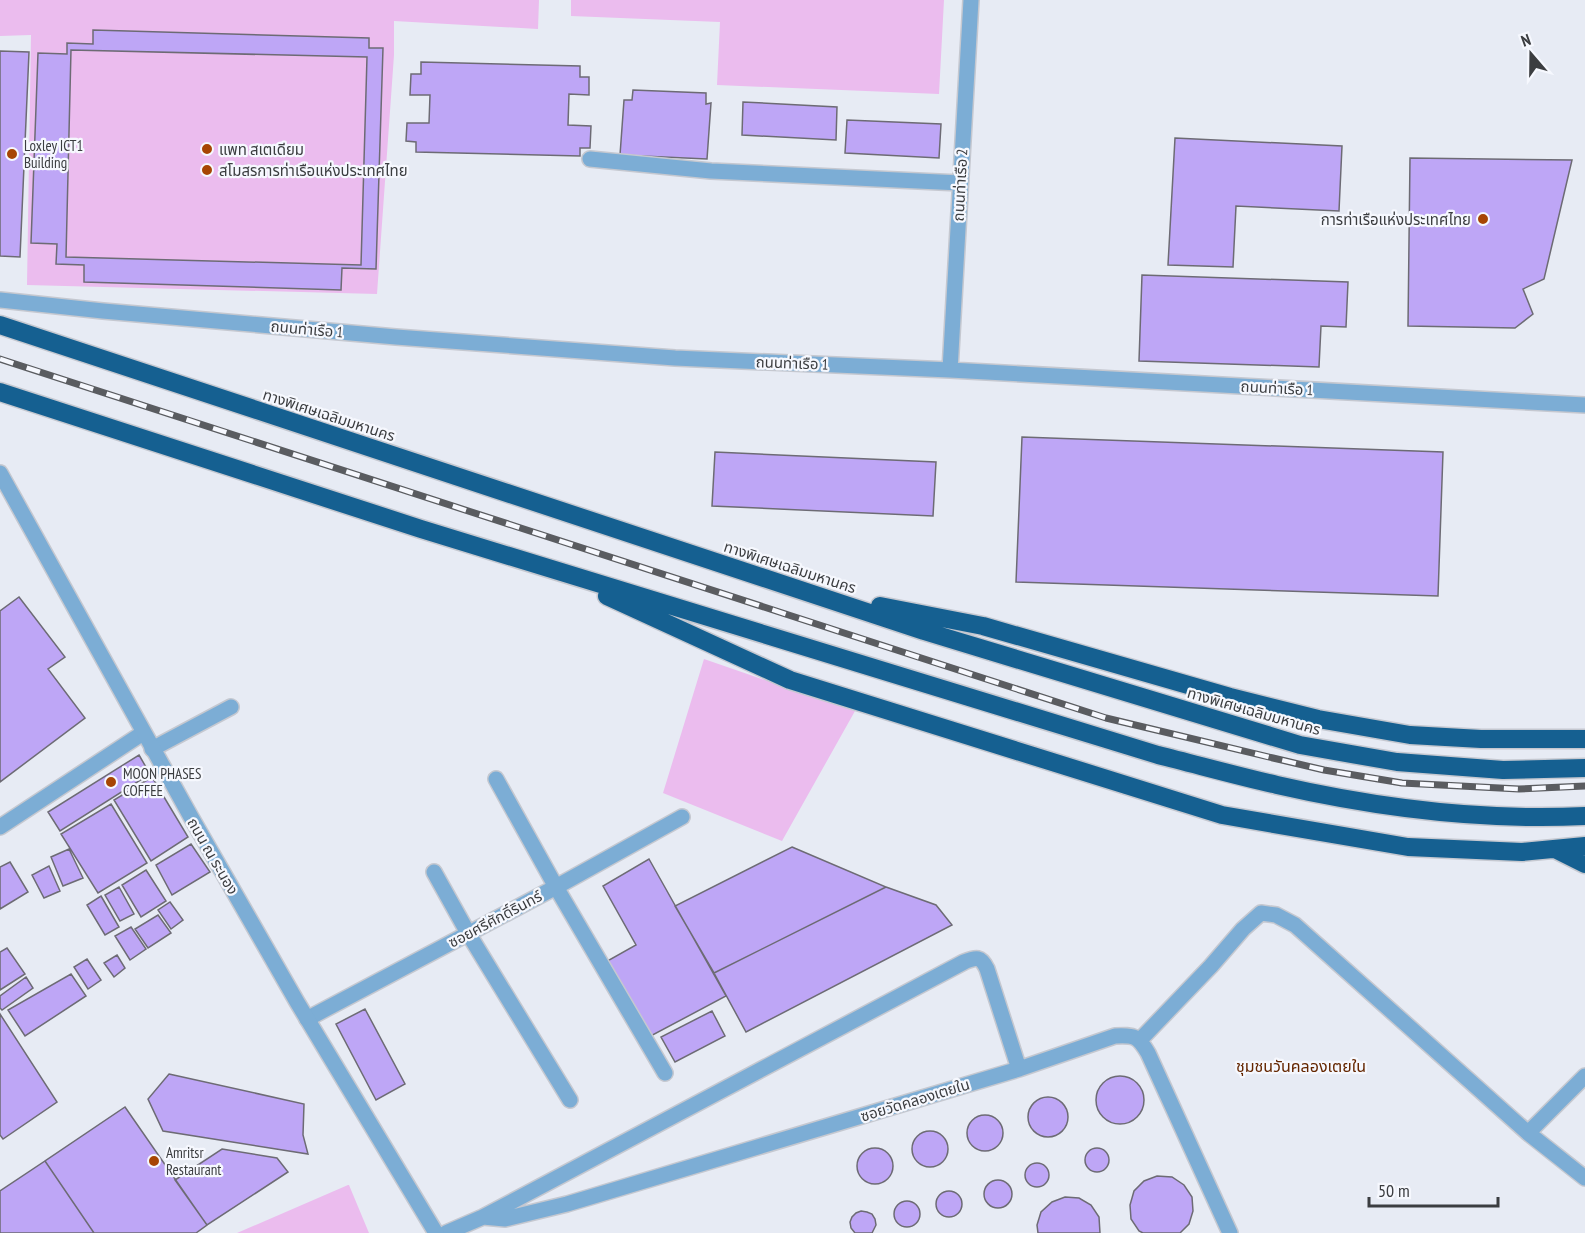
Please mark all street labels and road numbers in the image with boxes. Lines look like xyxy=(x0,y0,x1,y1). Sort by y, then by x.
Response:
street label: ถนนท่าเรือ 2 xyxy=(949,148,971,222)
street label: ถนนท่าเรือ 1 xyxy=(270,316,344,342)
street label: ถนนท่าเรือ 1 xyxy=(755,352,829,374)
street label: ถนนท่าเรือ 1 xyxy=(1240,377,1314,399)
street label: ทางพิเศษเฉลิมมหานคร xyxy=(260,385,398,445)
street label: ทางพิเศษเฉลิมมหานคร xyxy=(721,537,859,597)
street label: ทางพิเศษเฉลิมมหานคร xyxy=(1185,683,1323,739)
street label: ถนน ณ ระนอง xyxy=(183,814,243,898)
street label: ซอยศรีศักดิ์รินทร์ xyxy=(445,886,546,952)
street label: ซอยวัดคลองเตยใน xyxy=(858,1074,972,1126)

